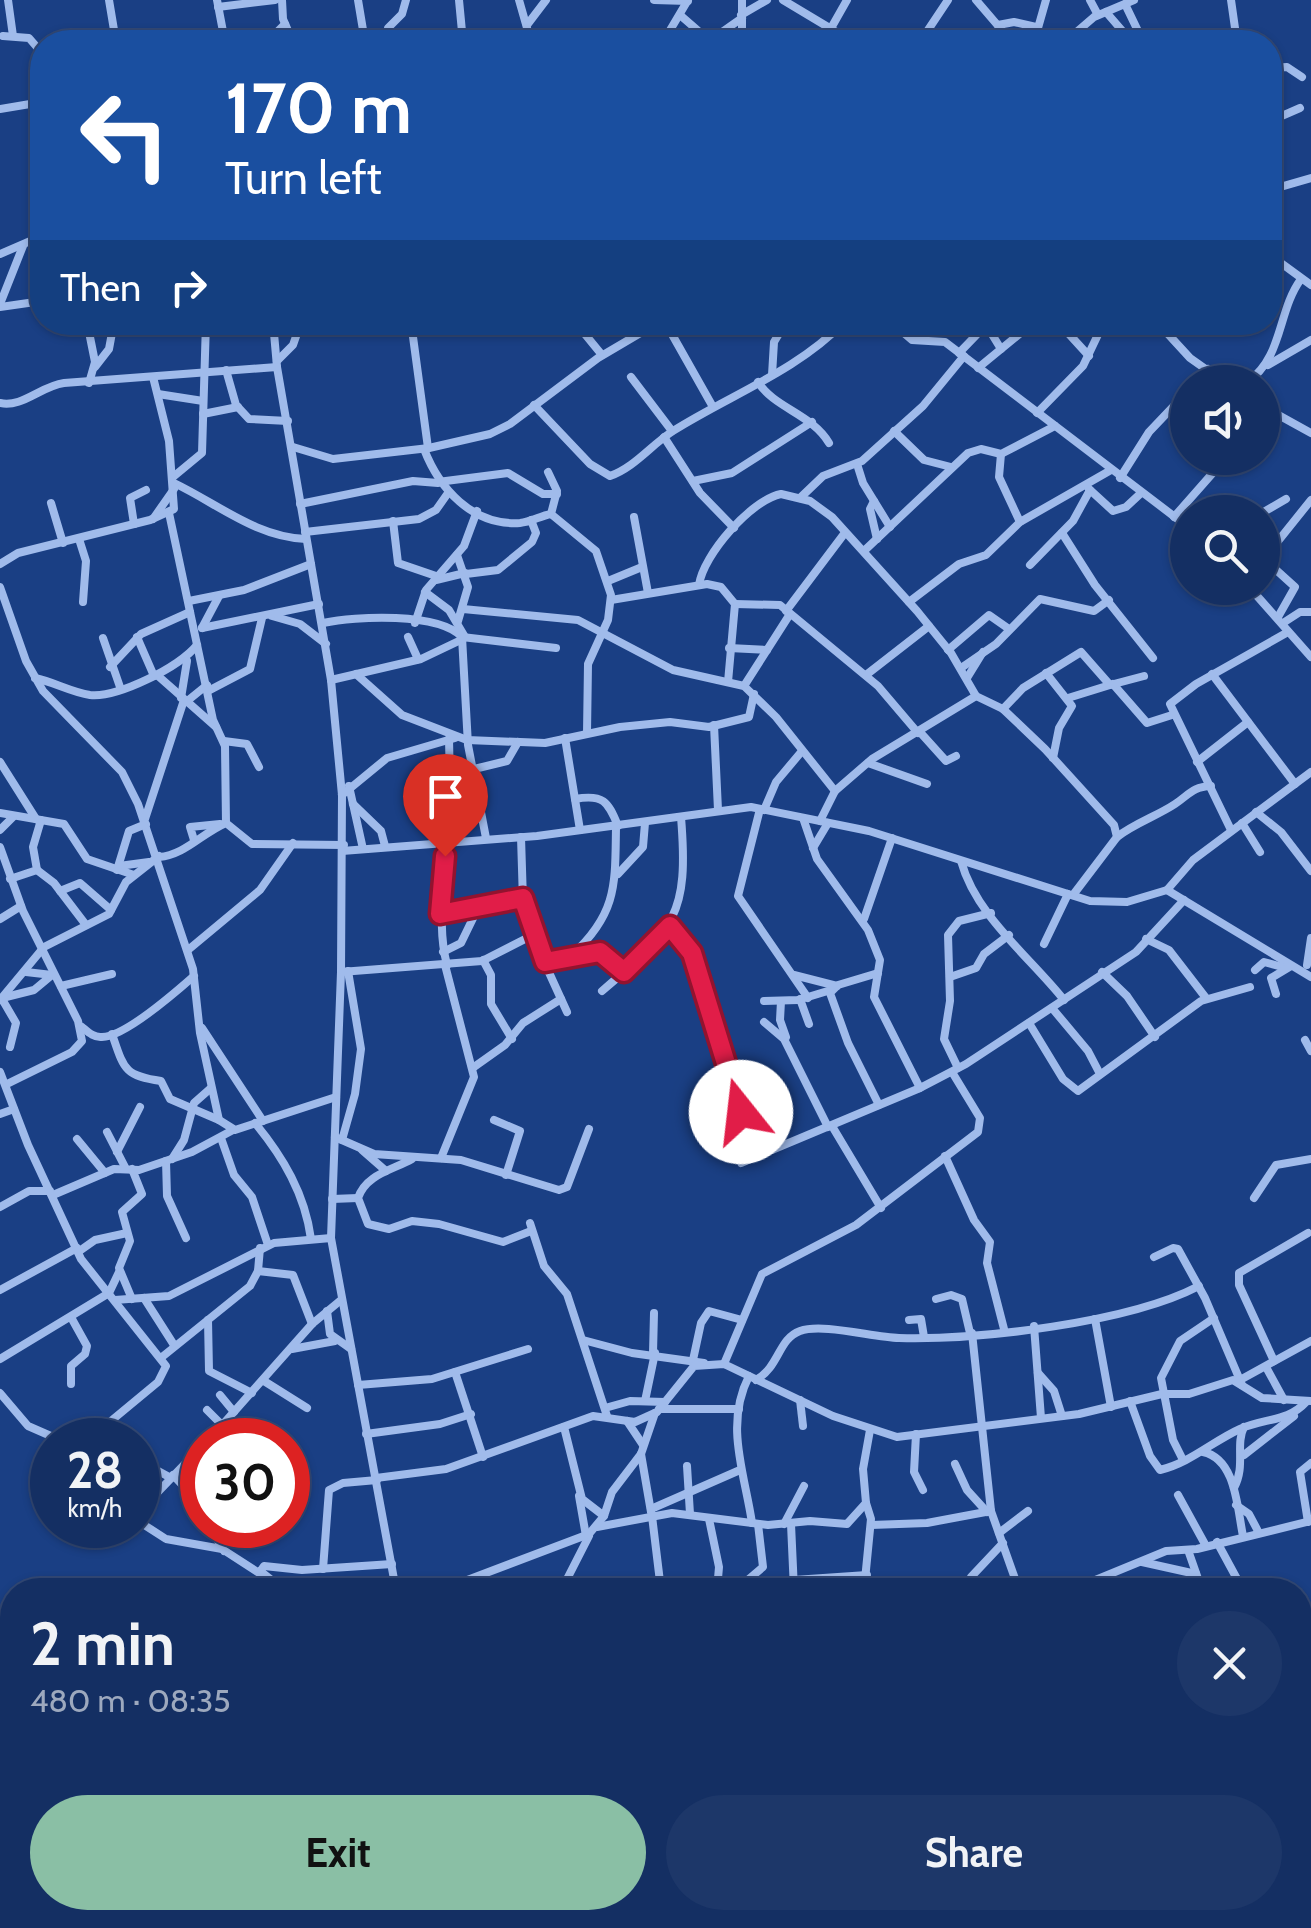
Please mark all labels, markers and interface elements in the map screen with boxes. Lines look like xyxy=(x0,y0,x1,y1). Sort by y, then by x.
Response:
text: 170 m xyxy=(225,65,412,151)
icon: left xyxy=(60,70,190,200)
text: Turn left xyxy=(225,151,382,205)
icon: right xyxy=(161,260,216,315)
text: Then xyxy=(60,264,141,311)
map controls xyxy=(1170,365,1280,605)
button: sound xyxy=(1170,365,1280,475)
button: search xyxy=(1170,495,1280,605)
pin xyxy=(403,754,488,857)
icon: arrive xyxy=(418,769,473,824)
position arrow xyxy=(689,1060,793,1164)
speed limit sign: 30 xyxy=(180,1418,310,1548)
text: 28 xyxy=(67,1440,123,1501)
text: km/h xyxy=(68,1493,122,1523)
text: 2 min xyxy=(30,1607,175,1680)
button: close xyxy=(1177,1611,1282,1716)
text: 480 m · 08:35 xyxy=(30,1681,231,1720)
button: Exit xyxy=(30,1795,646,1910)
button: Share xyxy=(666,1795,1282,1910)

